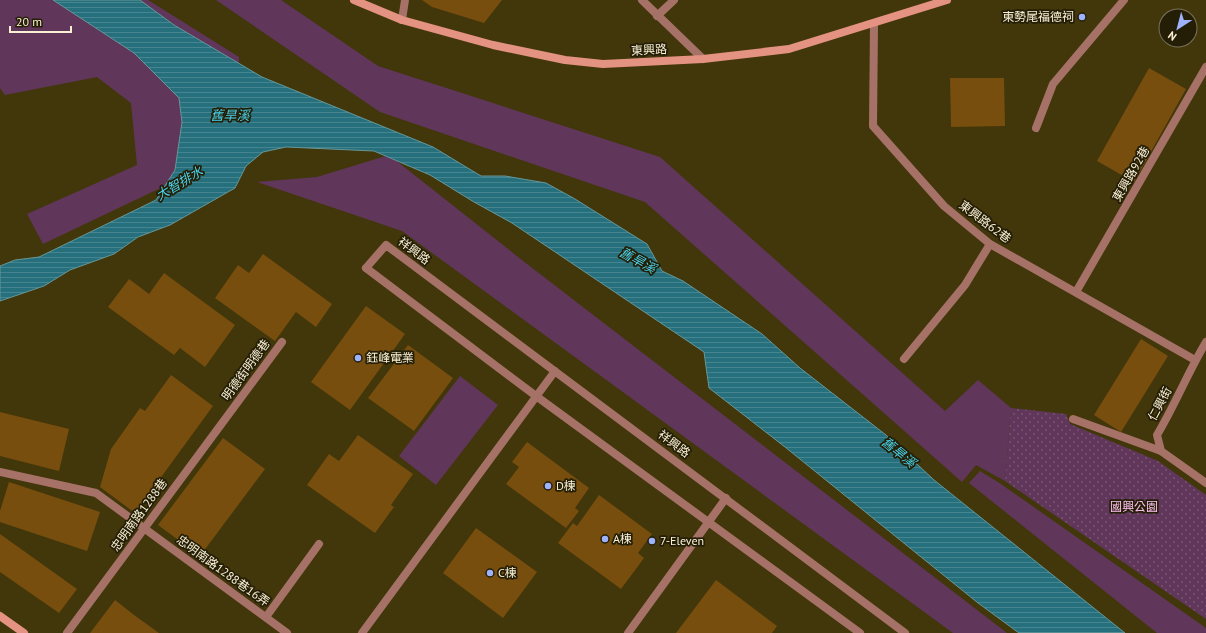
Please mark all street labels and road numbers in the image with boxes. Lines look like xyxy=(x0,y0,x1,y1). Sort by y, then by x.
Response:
street label: 東興路 xyxy=(631,41,667,58)
street label: 東興路92巷 xyxy=(1109,144,1152,204)
street label: 東興路62巷 xyxy=(956,197,1014,246)
street label: 祥興路 xyxy=(395,234,433,267)
street label: 明德街明德巷 xyxy=(218,336,273,403)
street label: 仁興街 xyxy=(1144,384,1175,423)
street label: 祥興路 xyxy=(655,427,693,460)
street label: 忠明南路1288巷 xyxy=(107,475,170,554)
street label: 忠明南路1288巷16弄 xyxy=(174,532,273,609)

